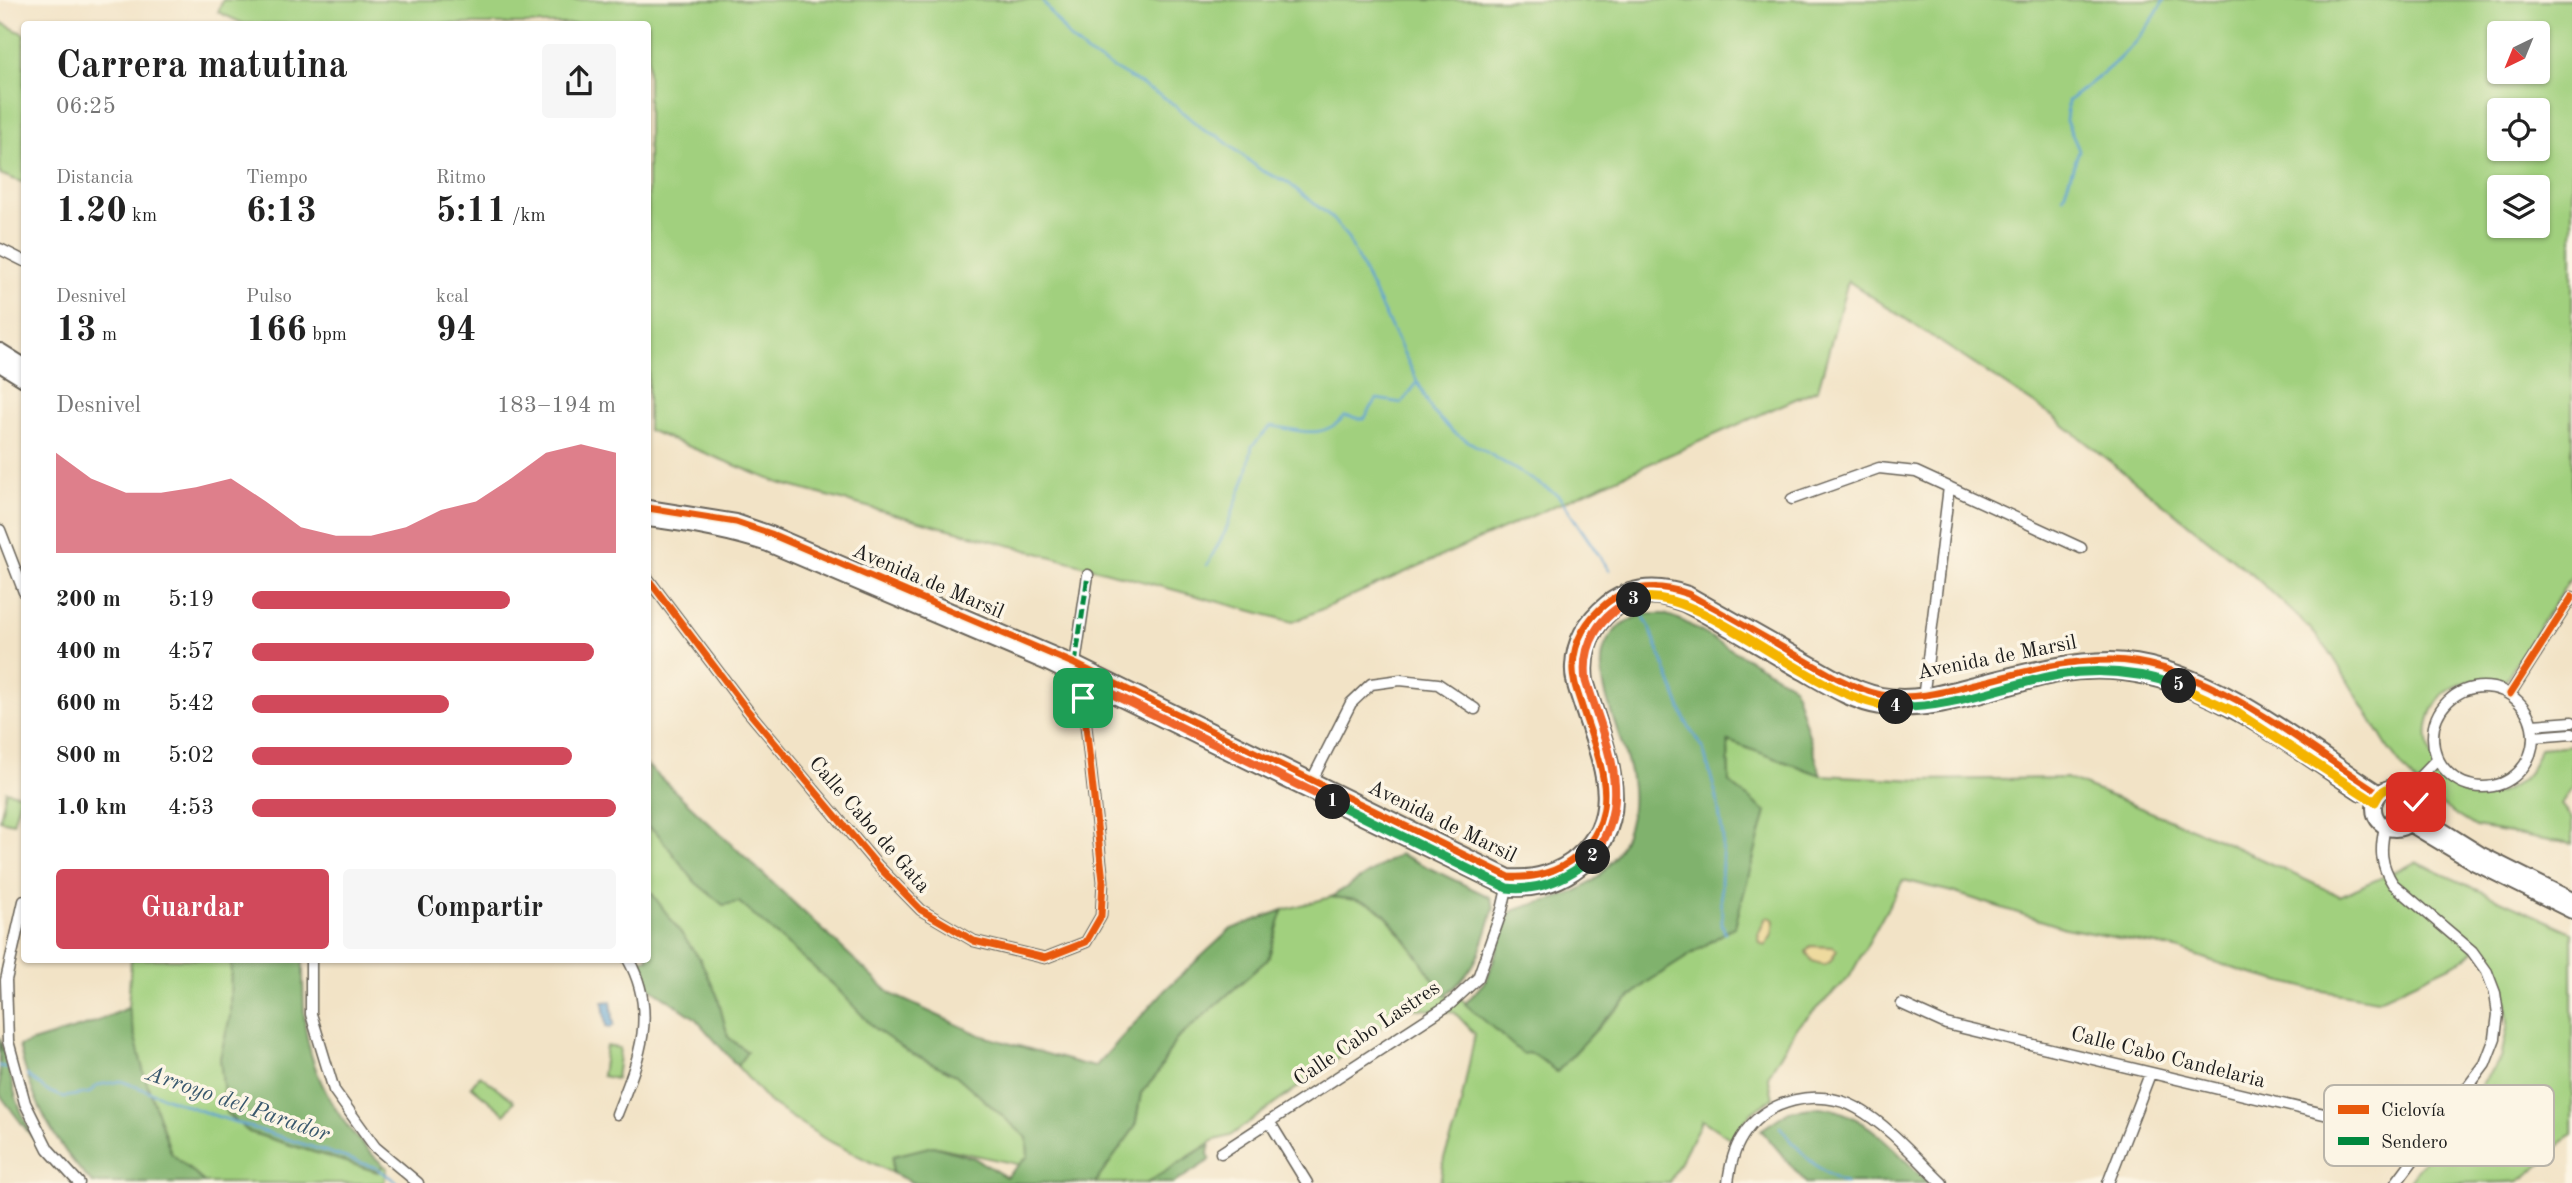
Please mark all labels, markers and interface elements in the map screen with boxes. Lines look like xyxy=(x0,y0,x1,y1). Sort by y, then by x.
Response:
north arrow xyxy=(2487,21,2550,84)
map controls xyxy=(2487,21,2550,238)
button: share xyxy=(542,44,616,118)
text: Carrera matutina xyxy=(56,48,348,86)
text: 06:25 xyxy=(56,95,116,118)
button: locate xyxy=(2487,98,2550,161)
text: Distancia xyxy=(56,169,133,188)
text: Tiempo xyxy=(246,169,308,188)
text: Ritmo xyxy=(436,169,486,188)
button: layers xyxy=(2487,175,2550,238)
text: 1.20 xyxy=(56,194,127,229)
text: 6:13 xyxy=(246,194,317,229)
text: 5:11 xyxy=(436,194,507,229)
text: km xyxy=(127,207,157,226)
text: /km xyxy=(507,207,546,226)
text: Desnivel xyxy=(56,288,126,307)
text: Pulso xyxy=(246,288,292,307)
text: kcal xyxy=(436,288,469,307)
text: 13 xyxy=(56,313,97,348)
text: 166 xyxy=(246,313,307,348)
text: 94 xyxy=(436,313,477,348)
text: m xyxy=(97,326,117,345)
text: bpm xyxy=(307,326,347,345)
text: Desnivel xyxy=(56,394,141,417)
text: 183–194 m xyxy=(497,394,616,417)
street label: Avenida de Marsil xyxy=(849,541,1007,623)
pin: 3 xyxy=(1616,582,1652,618)
text: 200 m xyxy=(56,588,121,611)
text: 5:19 xyxy=(168,588,214,611)
text: 3 xyxy=(1628,590,1639,609)
street label: Avenida de Marsil xyxy=(1915,632,2079,684)
text: 400 m xyxy=(56,640,121,663)
text: 4:57 xyxy=(168,640,214,663)
pin xyxy=(1053,668,1113,728)
pin: 5 xyxy=(2162,668,2196,704)
text: 5 xyxy=(2173,676,2184,695)
icon: arrive xyxy=(1064,679,1102,717)
pin: 4 xyxy=(1878,690,1913,724)
text: 600 m xyxy=(56,692,121,715)
text: 5:42 xyxy=(168,692,214,715)
text: 4 xyxy=(1890,697,1901,716)
text: 800 m xyxy=(56,744,121,767)
text: 5:02 xyxy=(168,744,214,767)
street label: Calle Cabo de Gata xyxy=(804,753,934,897)
pin xyxy=(2386,772,2446,832)
street label: Avenida de Marsil xyxy=(1364,777,1520,867)
icon: check xyxy=(2397,783,2435,821)
pin: 1 xyxy=(1316,784,1350,820)
text: 1 xyxy=(1327,792,1338,811)
text: 1.0 km xyxy=(56,796,127,819)
text: 4:53 xyxy=(168,796,214,819)
pin: 2 xyxy=(1576,840,1610,874)
text: 2 xyxy=(1587,847,1598,866)
button: Guardar xyxy=(56,869,329,949)
button: Compartir xyxy=(343,869,616,949)
street label: Calle Cabo Lastres xyxy=(1290,977,1444,1091)
street label: Calle Cabo Candelaria xyxy=(2068,1024,2268,1092)
water label: Arroyo del Parador xyxy=(141,1061,334,1147)
legend xyxy=(2324,1085,2554,1166)
text: Ciclovía xyxy=(2381,1102,2446,1121)
text: Sendero xyxy=(2381,1134,2448,1153)

